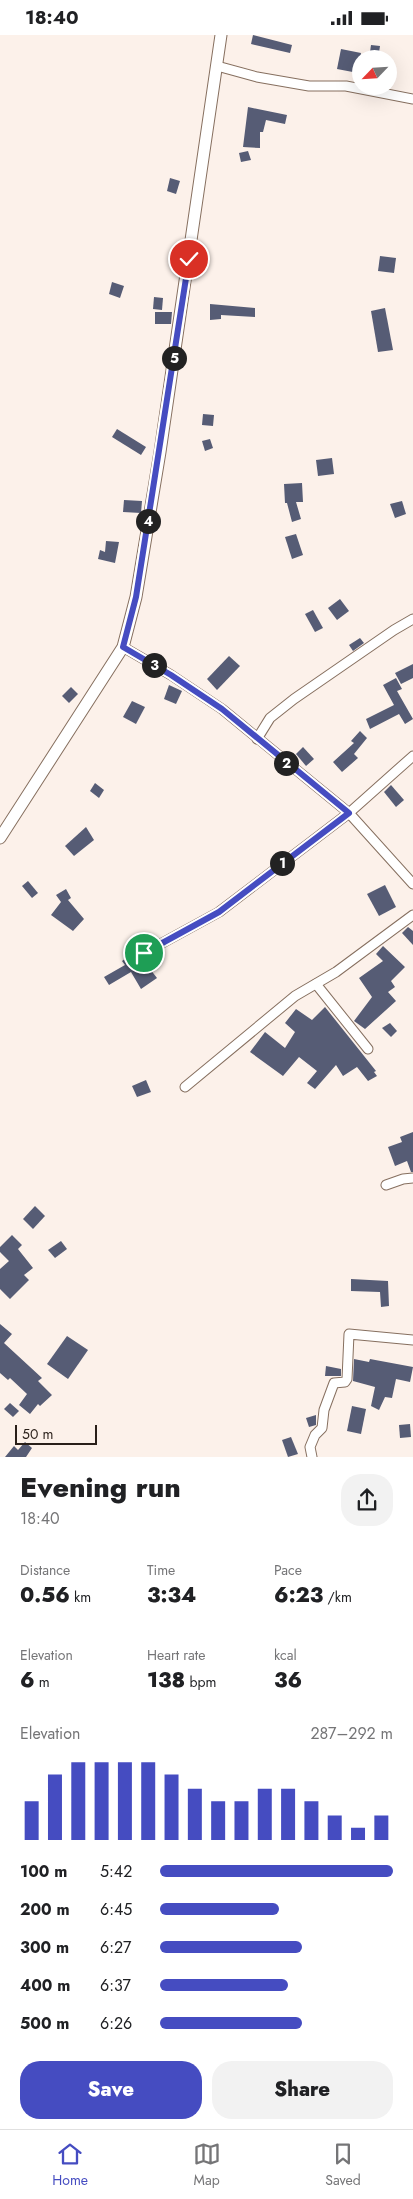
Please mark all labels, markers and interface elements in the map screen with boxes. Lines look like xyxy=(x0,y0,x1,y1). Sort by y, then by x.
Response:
text: 18:40 xyxy=(25,4,79,31)
north arrow xyxy=(352,50,398,95)
map controls xyxy=(352,50,397,95)
pin xyxy=(168,238,210,280)
icon: check xyxy=(175,245,203,273)
pin: 5 xyxy=(162,345,186,371)
text: 5 xyxy=(170,348,179,368)
pin: 4 xyxy=(136,509,160,533)
text: 4 xyxy=(144,511,153,531)
pin: 3 xyxy=(142,653,166,677)
text: 3 xyxy=(150,655,159,675)
pin: 2 xyxy=(274,751,298,775)
text: 2 xyxy=(282,753,291,773)
pin: 1 xyxy=(270,851,294,875)
text: 1 xyxy=(279,853,286,873)
pin xyxy=(123,932,165,974)
icon: arrive xyxy=(130,939,158,967)
scale bar xyxy=(15,1421,98,1445)
text: 50 m xyxy=(22,1424,53,1444)
text: Evening run xyxy=(20,1467,181,1508)
button: share xyxy=(341,1474,393,1526)
text: 18:40 xyxy=(20,1507,60,1530)
text: Distance xyxy=(20,1560,70,1580)
text: Time xyxy=(147,1560,175,1580)
text: Pace xyxy=(274,1560,302,1580)
text: 0.56 xyxy=(20,1580,70,1610)
text: 3:34 xyxy=(147,1580,196,1610)
text: 6:23 xyxy=(274,1580,323,1610)
text: km xyxy=(70,1587,91,1607)
text: /km xyxy=(323,1587,352,1607)
text: Elevation xyxy=(20,1645,73,1665)
text: Heart rate xyxy=(147,1645,205,1665)
text: kcal xyxy=(274,1645,297,1665)
text: 6 xyxy=(20,1665,35,1695)
text: 138 xyxy=(147,1665,185,1695)
text: 36 xyxy=(274,1665,302,1695)
text: m xyxy=(35,1672,50,1692)
text: bpm xyxy=(185,1672,216,1692)
text: Elevation xyxy=(20,1722,80,1745)
text: 287–292 m xyxy=(310,1722,393,1745)
text: 100 m xyxy=(20,1860,67,1883)
text: 5:42 xyxy=(100,1860,132,1883)
text: 200 m xyxy=(20,1898,70,1921)
text: 6:45 xyxy=(100,1898,132,1921)
text: 300 m xyxy=(20,1936,69,1959)
text: 6:27 xyxy=(100,1936,132,1959)
text: 400 m xyxy=(20,1974,70,1997)
text: 6:37 xyxy=(100,1974,131,1997)
text: 500 m xyxy=(20,2012,69,2035)
text: 6:26 xyxy=(100,2012,132,2035)
button: Save xyxy=(20,2061,202,2119)
button: Share xyxy=(212,2061,393,2119)
tab: Home xyxy=(52,2140,88,2190)
tab: Map xyxy=(193,2140,221,2190)
tab: Saved xyxy=(325,2140,361,2190)

